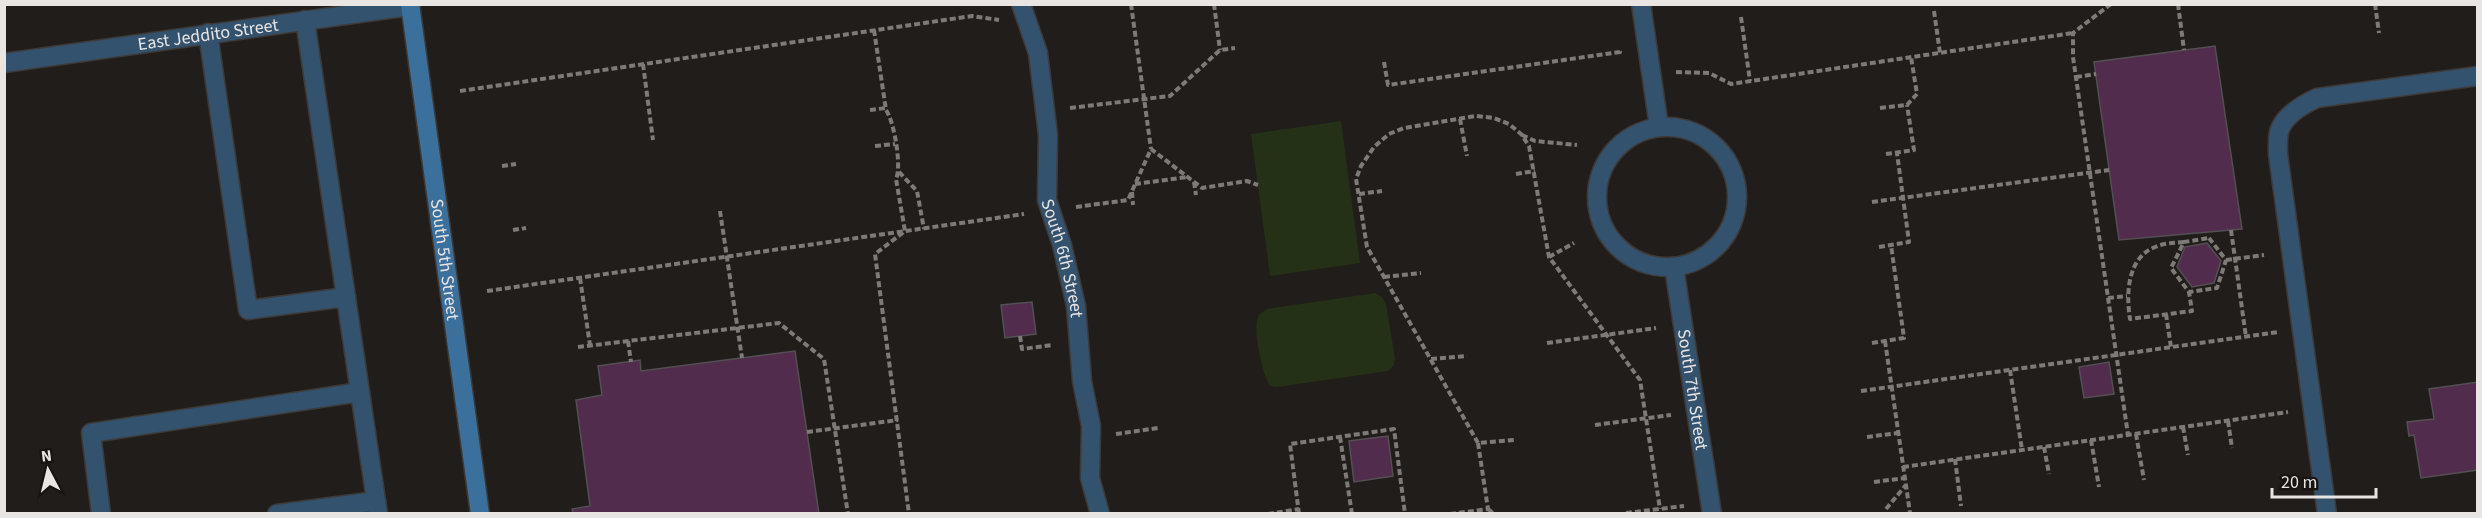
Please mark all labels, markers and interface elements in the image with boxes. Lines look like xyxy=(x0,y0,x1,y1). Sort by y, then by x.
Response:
street label: East Jeddito Street xyxy=(136,13,280,57)
street label: South 6th Street xyxy=(1034,196,1089,319)
street label: South 5th Street xyxy=(424,197,465,322)
street label: South 7th Street xyxy=(1671,327,1714,452)
north arrow xyxy=(18,440,78,500)
text: N xyxy=(40,445,53,468)
scale bar xyxy=(2272,461,2376,499)
text: 20 m xyxy=(2281,470,2317,495)

